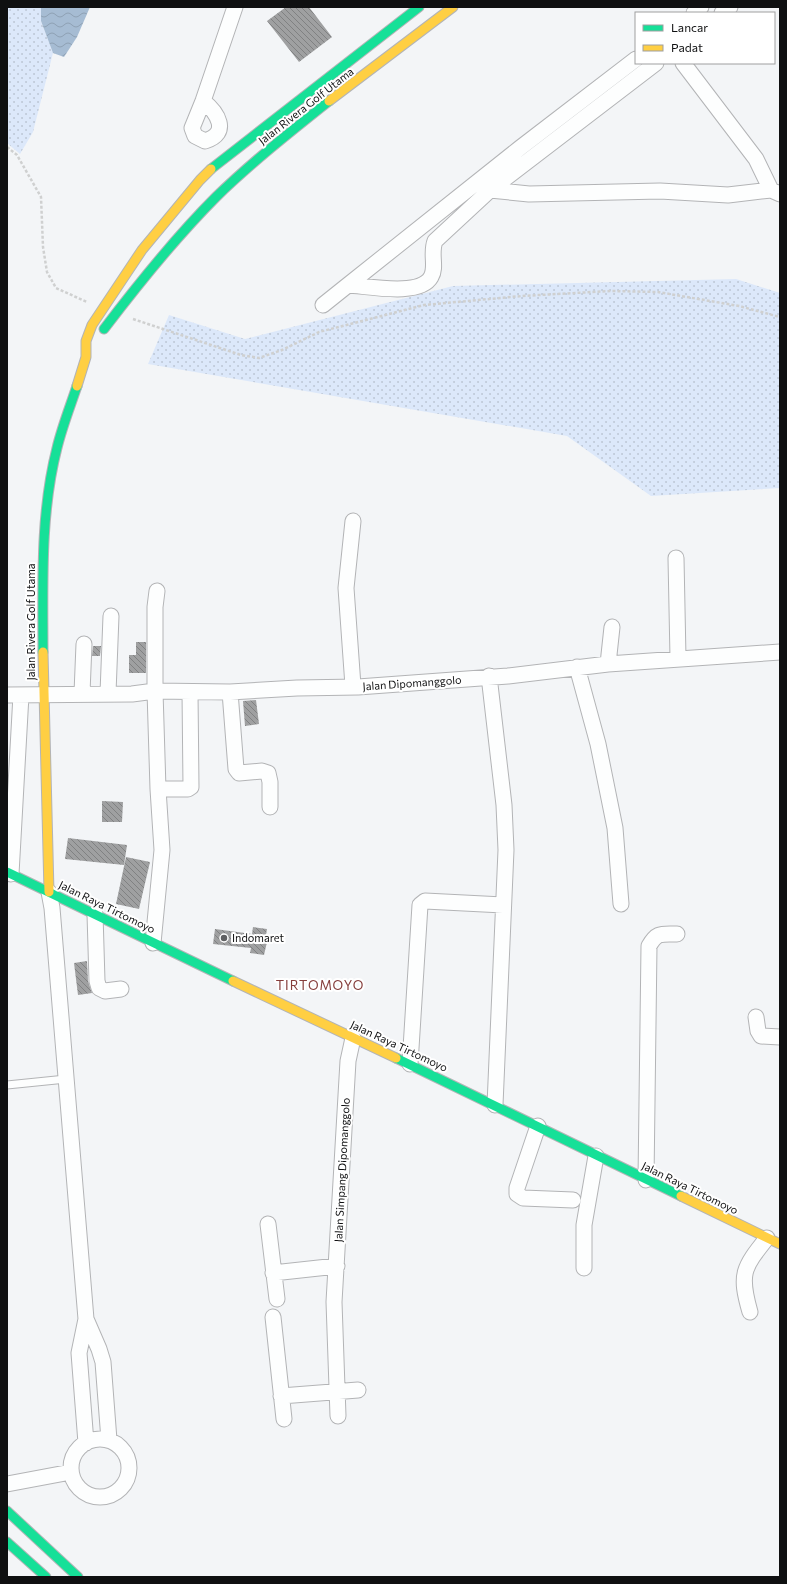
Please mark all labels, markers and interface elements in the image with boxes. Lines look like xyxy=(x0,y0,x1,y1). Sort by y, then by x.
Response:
legend xyxy=(635,12,775,64)
text: Lancar xyxy=(671,20,708,34)
text: Padat xyxy=(671,40,703,54)
street label: Jalan Rivera Golf Utama xyxy=(256,64,356,148)
street label: Jalan Rivera Golf Utama xyxy=(24,563,38,681)
street label: Jalan Dipomanggolo xyxy=(362,673,462,693)
street label: Jalan Raya Tirtomoyo xyxy=(56,878,158,937)
place label: Indomaret xyxy=(232,931,285,944)
marker: Indomaret xyxy=(219,933,229,943)
district label: TIRTOMOYO xyxy=(276,977,364,993)
street label: Jalan Raya Tirtomoyo xyxy=(348,1017,450,1075)
street label: Jalan Simpang Dipomanggolo xyxy=(331,1097,353,1243)
street label: Jalan Raya Tirtomoyo xyxy=(639,1159,741,1218)

